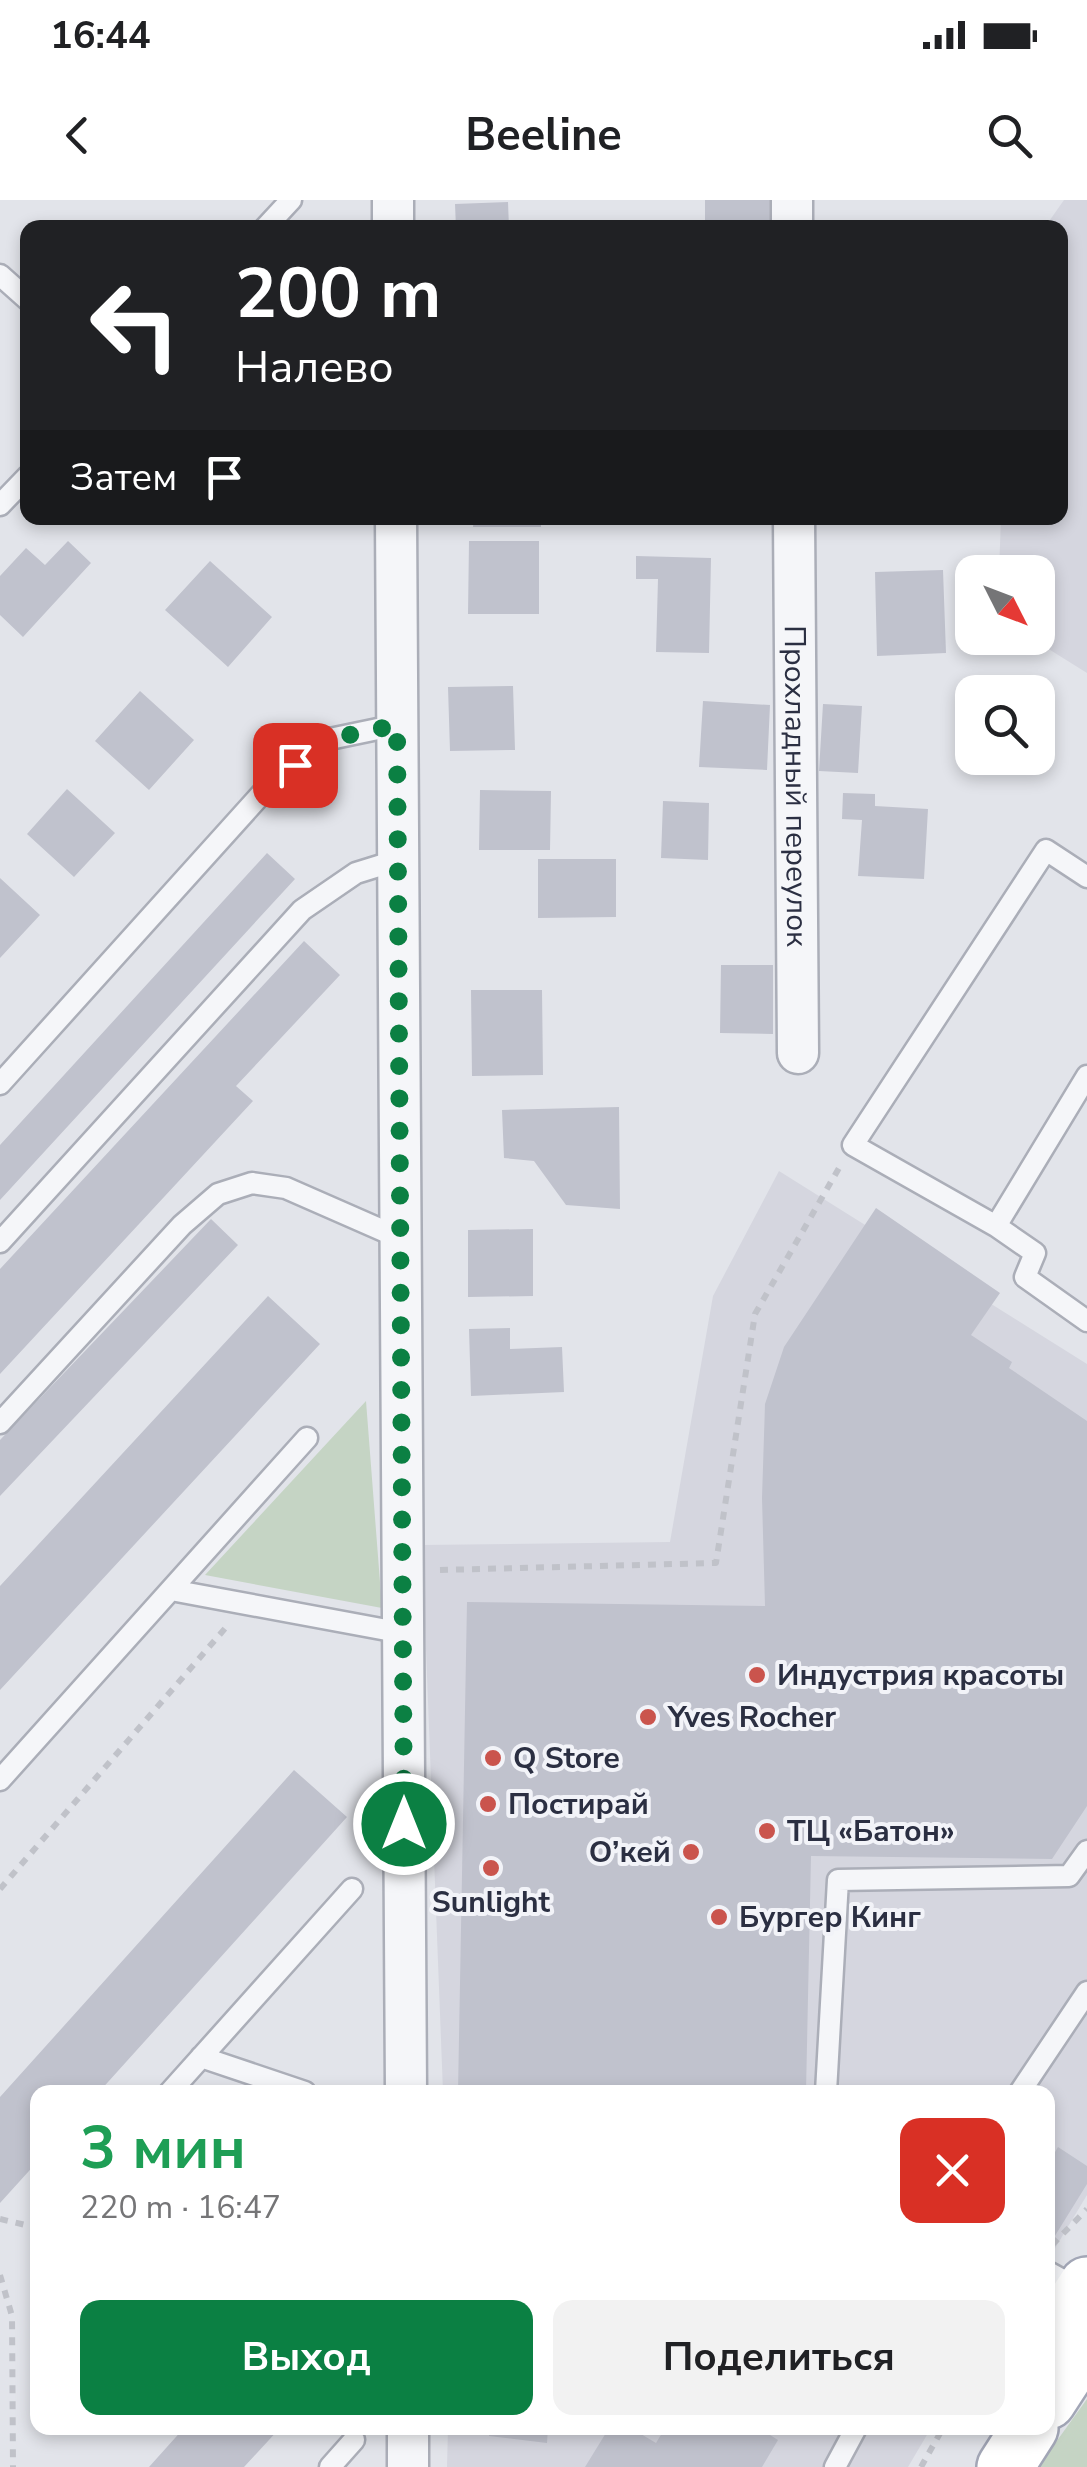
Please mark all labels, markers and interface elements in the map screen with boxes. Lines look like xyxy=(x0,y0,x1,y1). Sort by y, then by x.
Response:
text: 16:44 xyxy=(50,10,151,61)
text: Beeline xyxy=(465,105,622,166)
icon: back xyxy=(50,108,105,163)
icon: search xyxy=(982,108,1037,163)
text: 200 m xyxy=(235,246,441,342)
icon: left xyxy=(70,260,200,390)
text: Налево xyxy=(235,337,394,398)
icon: arrive xyxy=(197,450,252,505)
text: Затем xyxy=(70,452,177,503)
north arrow xyxy=(955,555,1055,655)
map controls xyxy=(955,555,1055,775)
street label: Прохладный переулок xyxy=(774,625,818,947)
button: search xyxy=(955,675,1055,775)
pin xyxy=(253,723,338,808)
icon: arrive xyxy=(268,738,323,793)
place label: Индустрия красоты xyxy=(777,1655,1064,1696)
marker: Индустрия красоты xyxy=(746,1664,768,1686)
place label: Yves Rocher xyxy=(667,1697,836,1738)
marker: Yves Rocher xyxy=(637,1706,659,1728)
place label: Q Store xyxy=(513,1738,620,1779)
marker: Q Store xyxy=(482,1747,504,1769)
position arrow xyxy=(352,1772,456,1876)
place label: Постирай xyxy=(508,1784,649,1825)
marker: Постирай xyxy=(477,1793,499,1815)
place label: ТЦ «Батон» xyxy=(787,1811,955,1852)
marker: ТЦ «Батон» xyxy=(756,1820,778,1842)
place label: О’кей xyxy=(589,1832,671,1873)
marker: О’кей xyxy=(680,1841,702,1863)
marker: Sunlight xyxy=(480,1857,502,1879)
place label: Sunlight xyxy=(432,1882,551,1923)
place label: Бургер Кинг xyxy=(739,1897,921,1938)
marker: Бургер Кинг xyxy=(708,1906,730,1928)
text: 3 мин xyxy=(80,2107,246,2189)
button: close xyxy=(900,2118,1005,2223)
text: 220 m · 16:47 xyxy=(80,2186,281,2229)
button: Выход xyxy=(80,2300,533,2415)
button: Поделиться xyxy=(553,2300,1005,2415)

